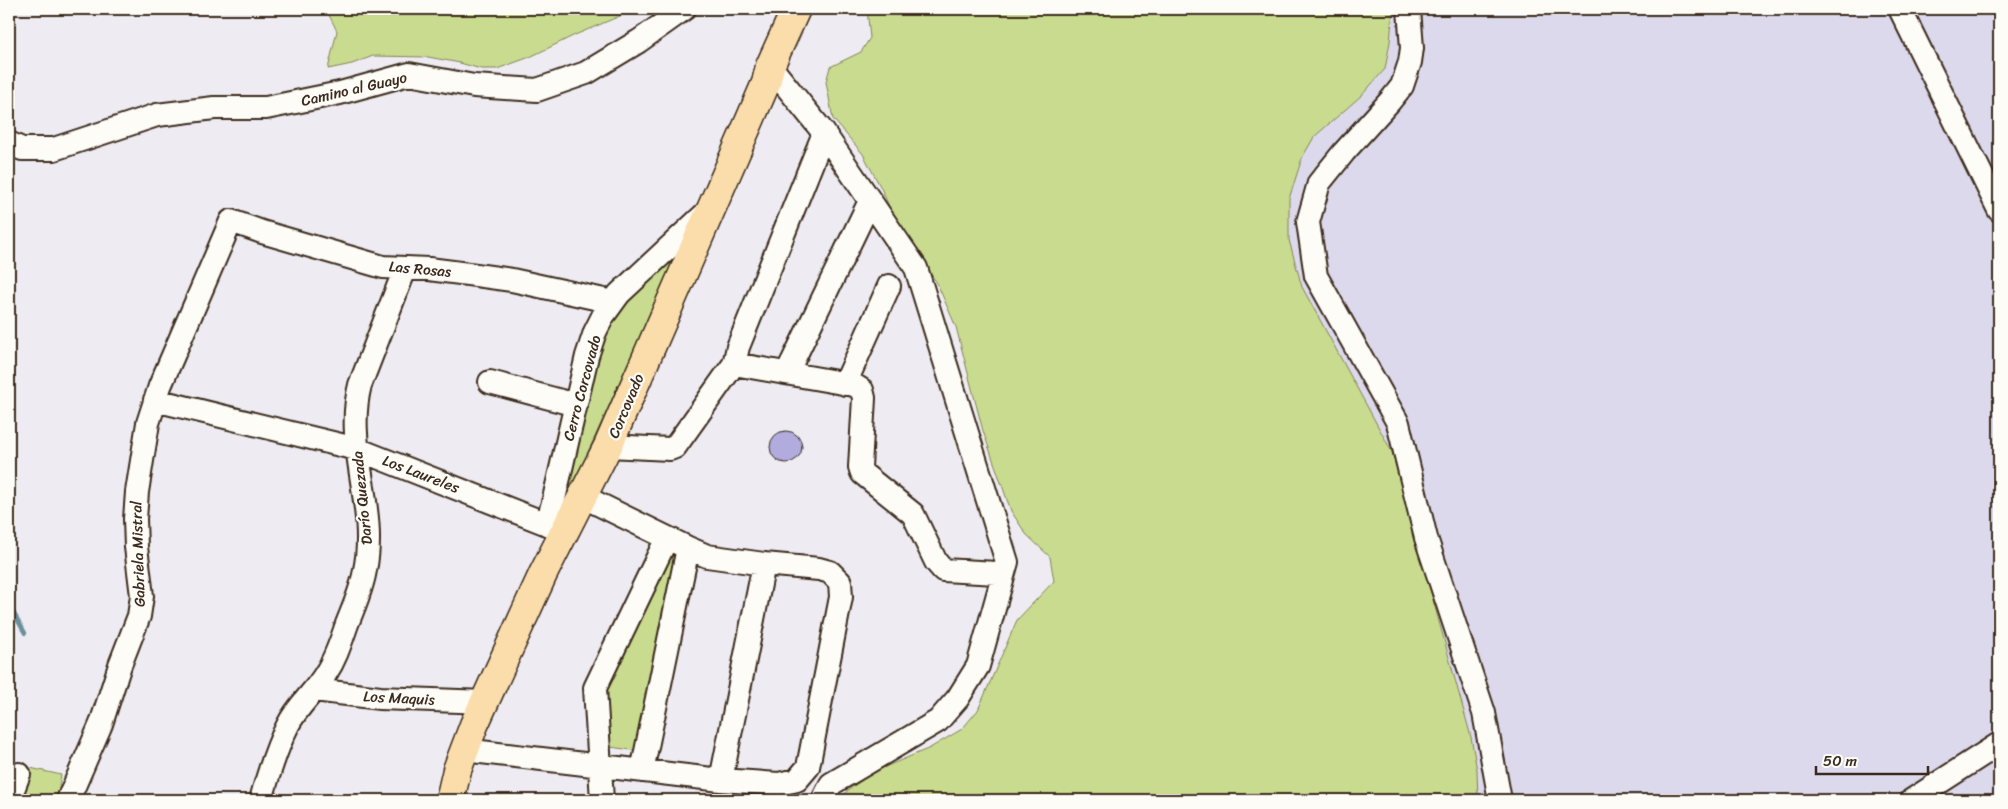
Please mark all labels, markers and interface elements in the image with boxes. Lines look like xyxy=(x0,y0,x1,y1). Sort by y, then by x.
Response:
street label: Camino al Guayo xyxy=(298,64,410,114)
street label: Las Rosas xyxy=(388,253,453,285)
street label: Cerro Corcovado xyxy=(555,332,609,444)
street label: Corcovado xyxy=(601,369,651,442)
street label: Los Laureles xyxy=(379,447,463,501)
street label: Darío Quezada xyxy=(344,449,380,546)
street label: Gabriela Mistral xyxy=(123,500,153,607)
street label: Los Maquis xyxy=(363,683,436,713)
scale bar xyxy=(1816,744,1928,776)
text: 50 m xyxy=(1823,748,1858,774)

